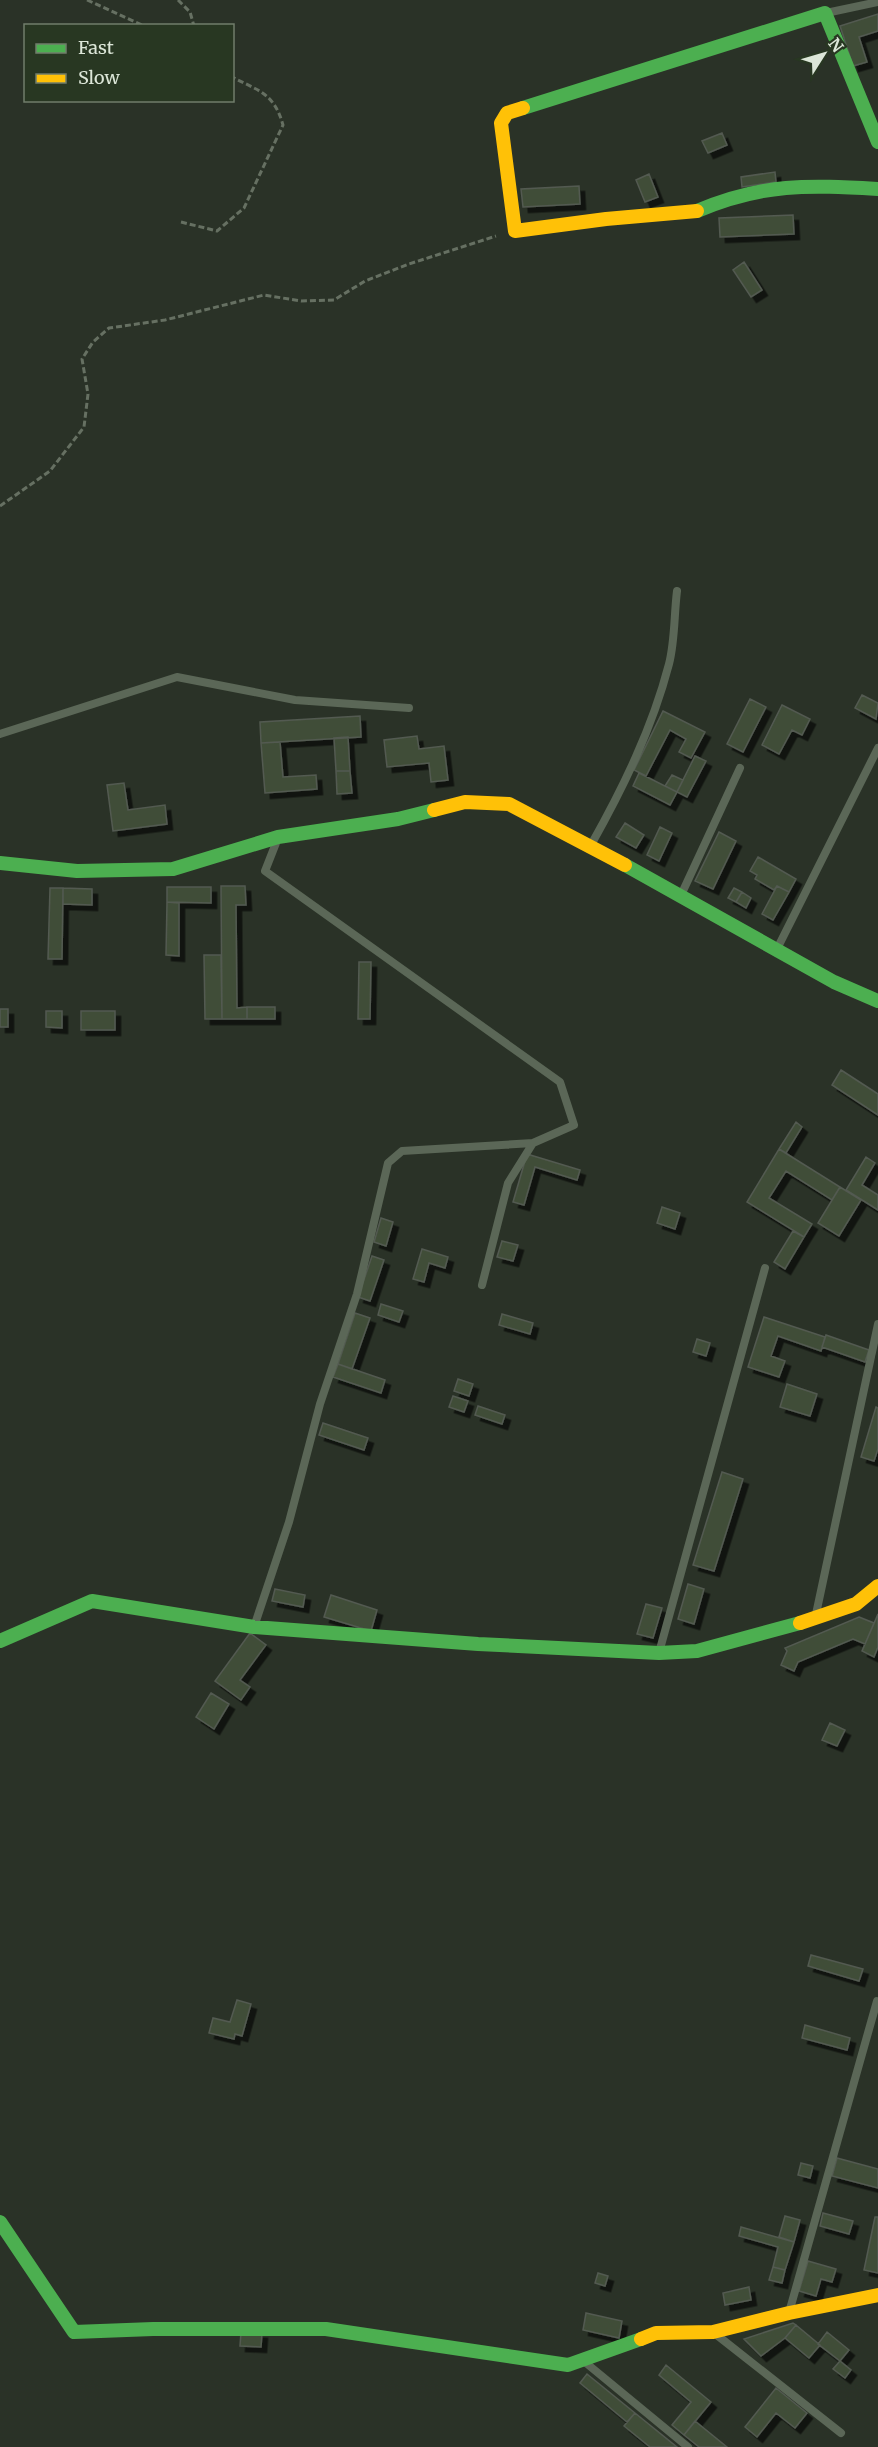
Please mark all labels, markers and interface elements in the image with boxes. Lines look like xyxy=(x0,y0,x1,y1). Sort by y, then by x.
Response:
legend xyxy=(24,24,234,102)
north arrow xyxy=(794,24,854,84)
text: N xyxy=(824,34,848,56)
text: Fast xyxy=(78,36,114,59)
text: Slow xyxy=(78,66,121,89)

